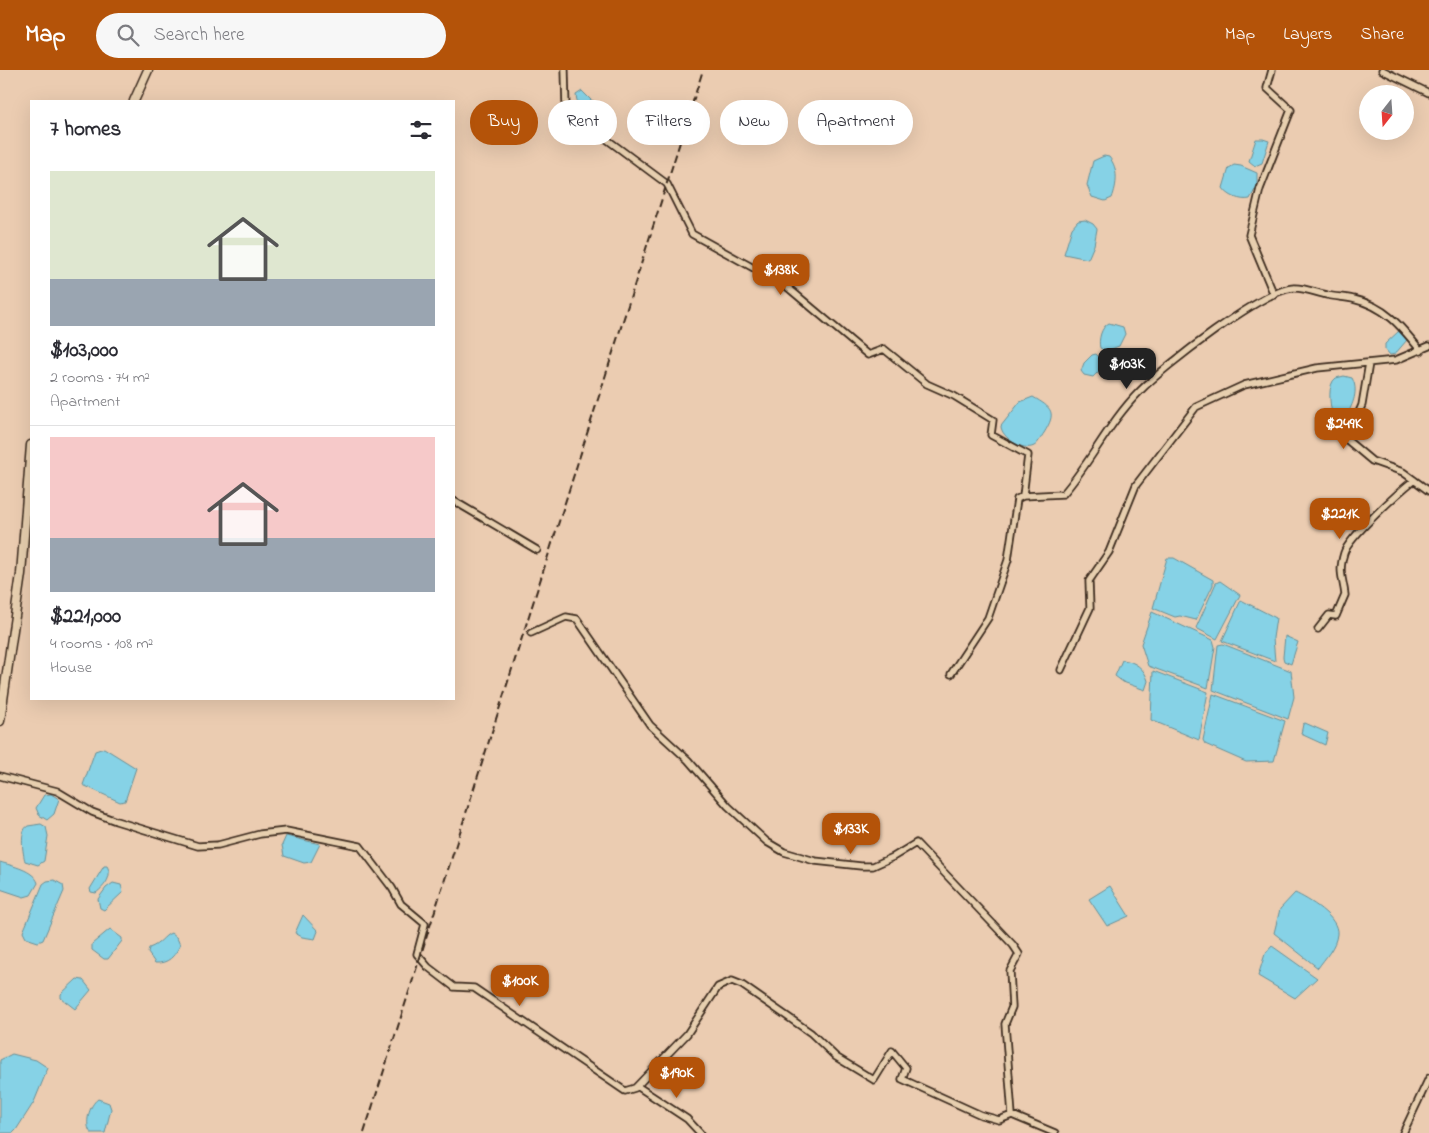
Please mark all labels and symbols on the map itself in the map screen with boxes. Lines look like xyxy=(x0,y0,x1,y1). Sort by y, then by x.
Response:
north arrow xyxy=(1359,85,1414,140)
pin: $138K xyxy=(746,254,816,296)
pin: $103K xyxy=(1092,348,1162,390)
pin: $249K xyxy=(1309,408,1379,450)
pin: $221K xyxy=(1305,498,1375,540)
pin: $133K xyxy=(816,812,886,855)
pin: $100K xyxy=(485,964,555,1007)
pin: $190K xyxy=(642,1056,712,1099)

